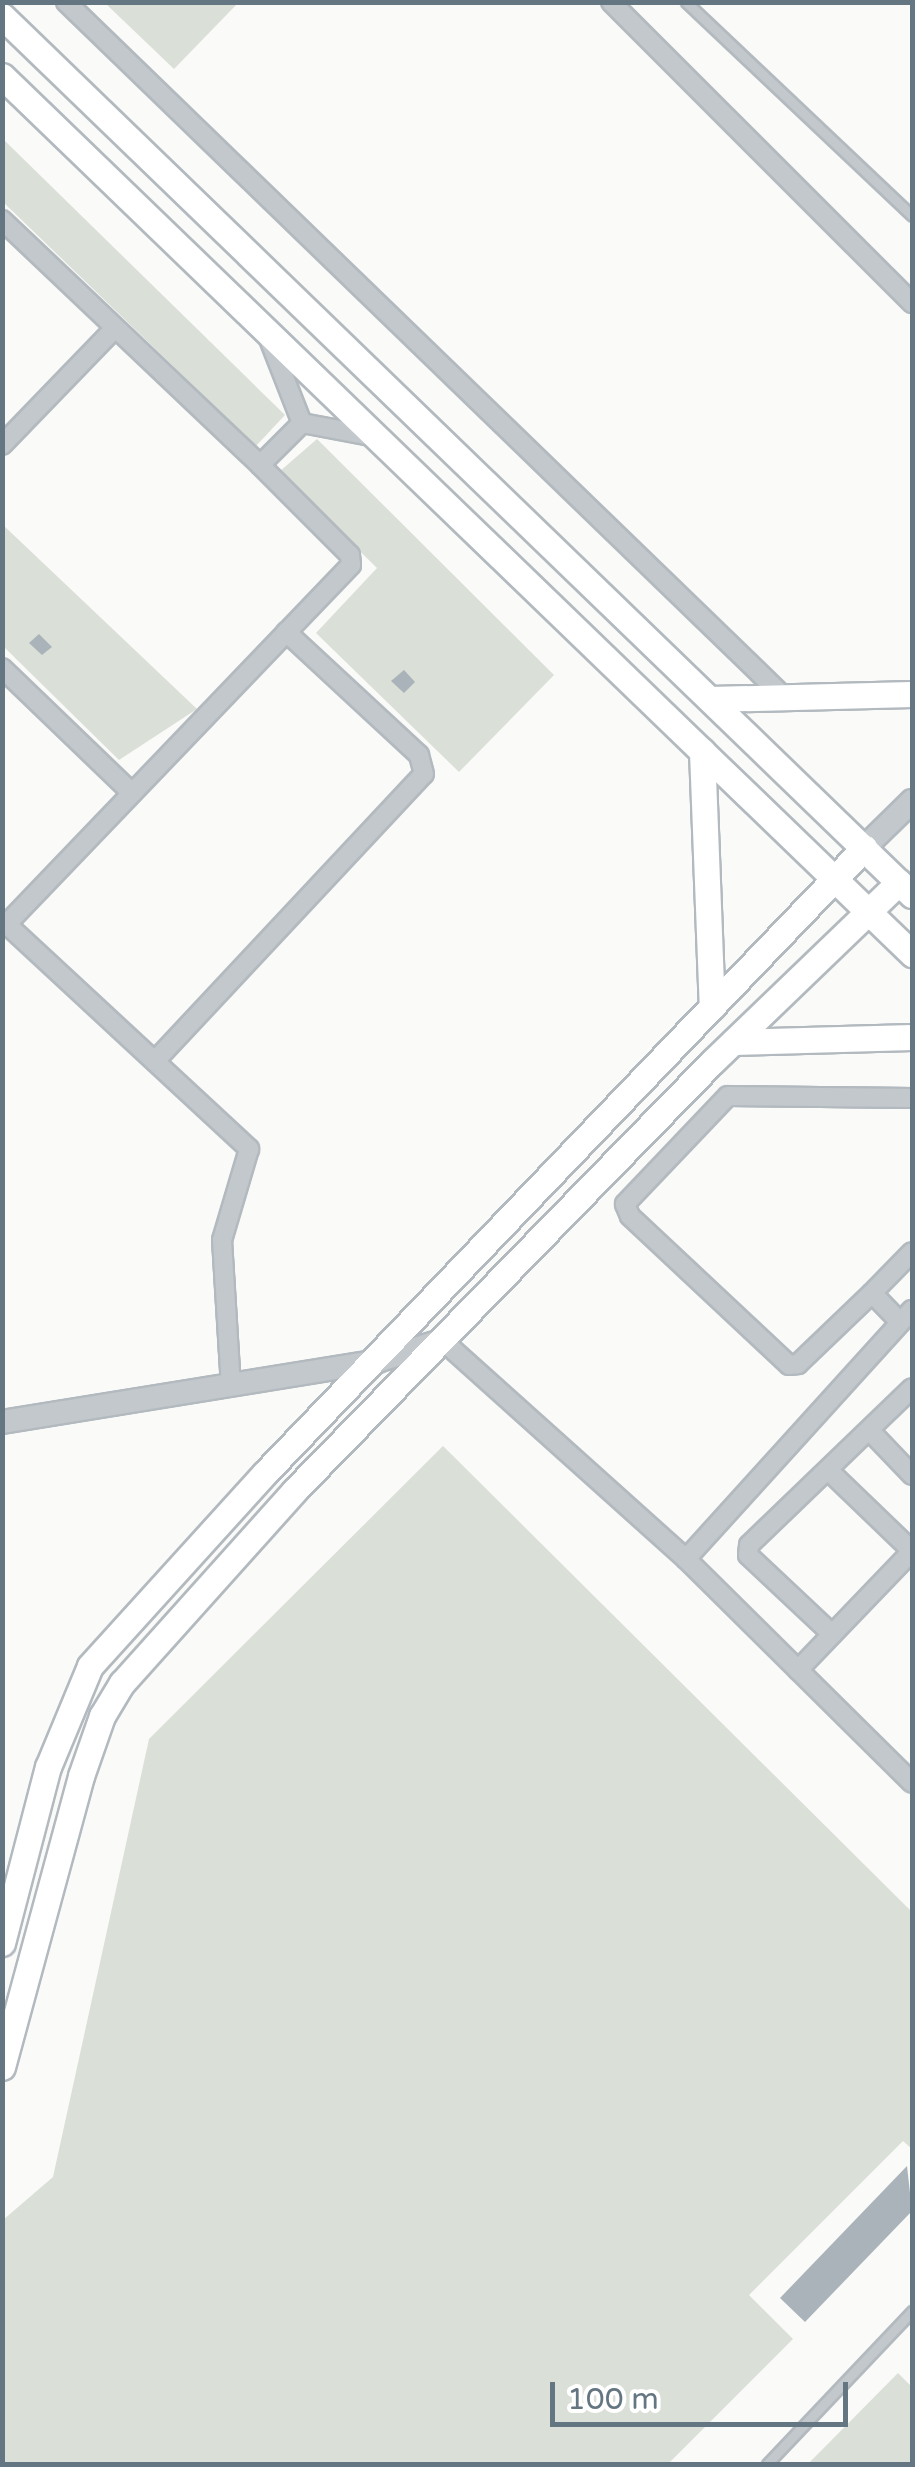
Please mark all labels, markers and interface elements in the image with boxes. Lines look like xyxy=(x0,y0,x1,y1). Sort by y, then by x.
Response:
scale bar xyxy=(555,2362,852,2424)
text: 100 m xyxy=(567,2381,659,2418)

